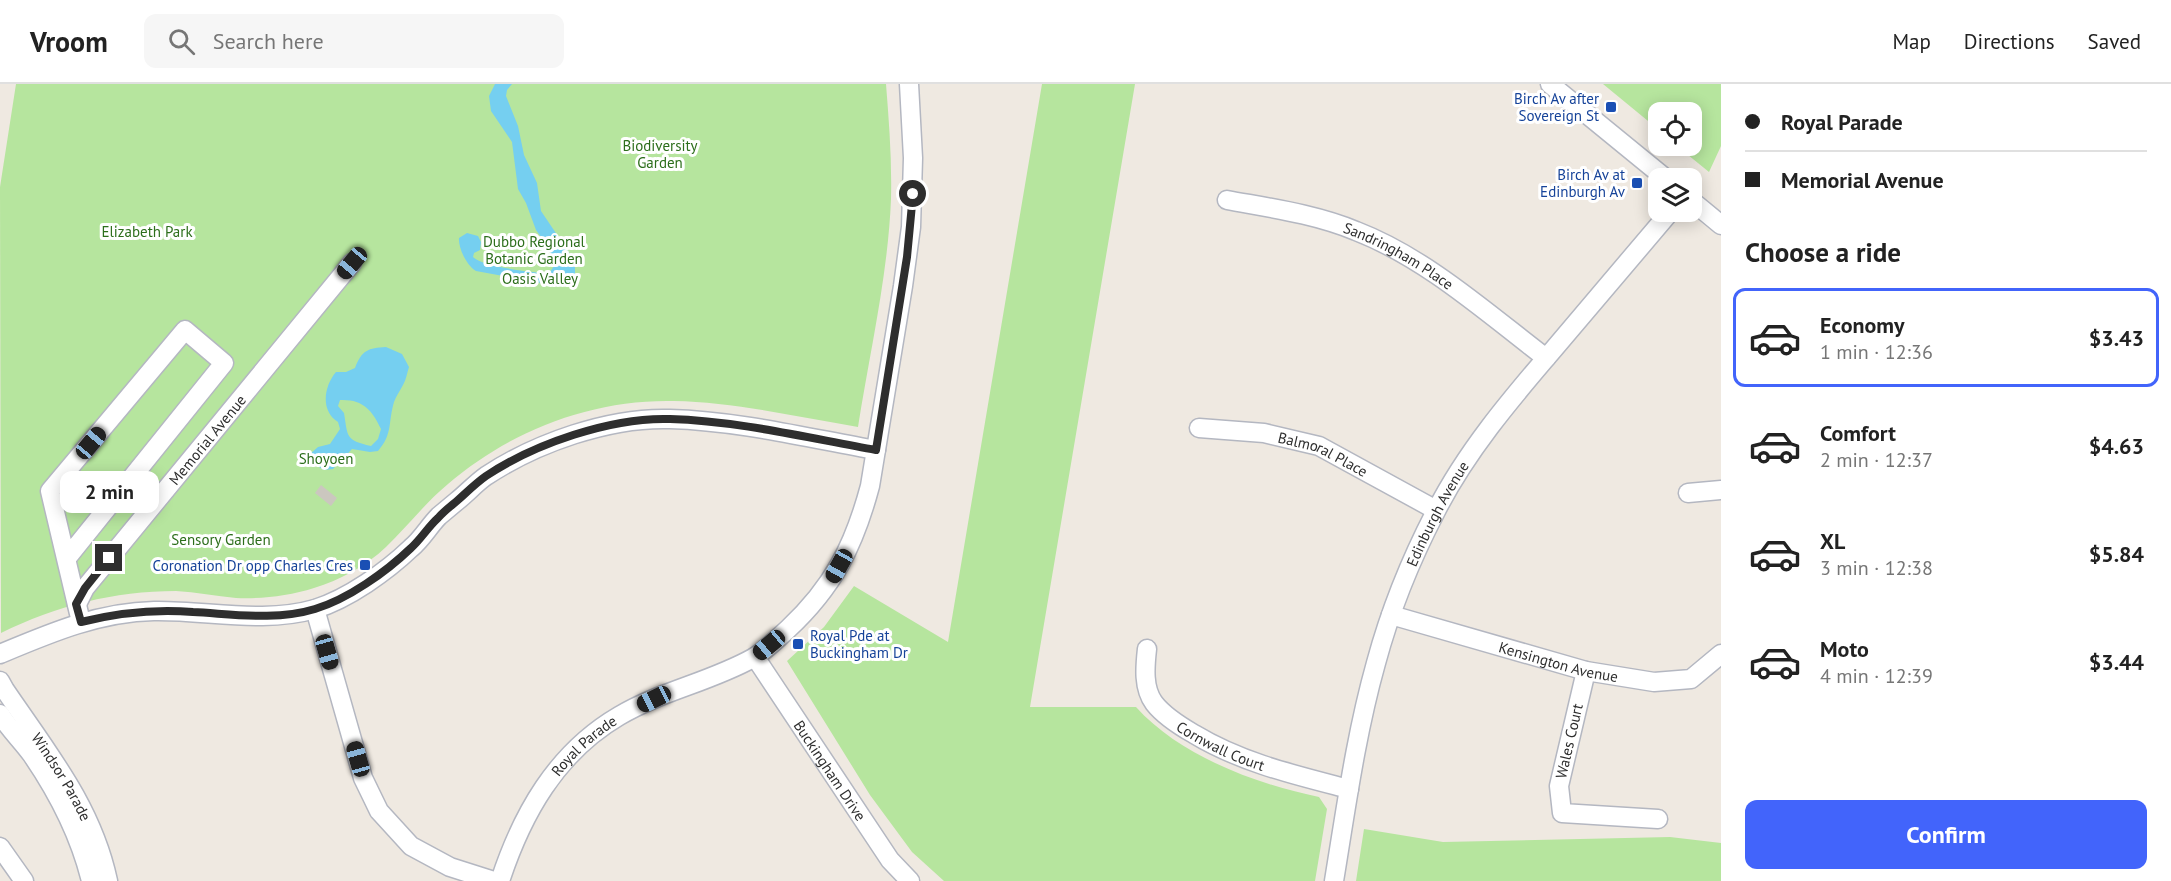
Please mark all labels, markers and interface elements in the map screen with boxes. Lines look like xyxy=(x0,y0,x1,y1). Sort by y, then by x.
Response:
search box xyxy=(144,14,564,68)
text: Vroom xyxy=(30,23,108,60)
icon: search xyxy=(165,25,198,58)
text: Search here xyxy=(213,27,324,55)
text: Map xyxy=(1892,28,1931,55)
text: Directions xyxy=(1964,28,2055,55)
text: Saved xyxy=(2088,28,2141,55)
place label: Birch Av after Sovereign St xyxy=(1514,89,1599,125)
marker: Birch Av after Sovereign St xyxy=(1604,100,1618,114)
map controls xyxy=(1648,102,1702,222)
button: locate xyxy=(1648,102,1702,156)
text: Royal Parade xyxy=(1781,108,1903,136)
park label: Biodiversity Garden xyxy=(622,136,698,172)
place label: Birch Av at Edinburgh Av xyxy=(1540,165,1626,201)
text: Memorial Avenue xyxy=(1781,166,1944,194)
button: layers xyxy=(1648,168,1702,222)
marker: Birch Av at Edinburgh Av xyxy=(1630,176,1644,190)
route start xyxy=(899,180,926,207)
street label: Sandringham Place xyxy=(1341,218,1458,293)
park label: Elizabeth Park xyxy=(101,222,193,241)
park label: Dubbo Regional Botanic Garden xyxy=(483,232,586,268)
text: Choose a ride xyxy=(1745,235,1901,269)
car xyxy=(334,243,370,283)
park label: Oasis Valley xyxy=(502,269,578,288)
icon: car xyxy=(1748,311,1802,365)
text: Economy xyxy=(1820,311,1904,339)
text: $3.43 xyxy=(2089,324,2144,352)
text: 1 min · 12:36 xyxy=(1820,339,1933,365)
street label: Memorial Avenue xyxy=(164,391,250,489)
icon: car xyxy=(1748,419,1802,473)
text: Comfort xyxy=(1820,419,1896,447)
car xyxy=(73,423,109,463)
street label: Balmoral Place xyxy=(1276,427,1371,480)
text: $4.63 xyxy=(2089,432,2144,460)
text: 2 min · 12:37 xyxy=(1820,447,1933,473)
park label: Shoyoen xyxy=(299,449,353,468)
street label: Edinburgh Avenue xyxy=(1402,457,1472,569)
callout: 2 min xyxy=(60,471,158,513)
text: 2 min xyxy=(85,479,134,505)
icon: car xyxy=(1748,527,1802,581)
text: XL xyxy=(1820,527,1845,555)
park label: Sensory Garden xyxy=(171,530,271,549)
text: $5.84 xyxy=(2089,540,2144,568)
route end xyxy=(95,544,122,571)
car xyxy=(822,546,856,586)
text: 3 min · 12:38 xyxy=(1820,555,1933,581)
place label: Coronation Dr opp Charles Cres xyxy=(153,556,353,575)
marker: Coronation Dr opp Charles Cres xyxy=(358,558,372,572)
place label: Royal Pde at Buckingham Dr xyxy=(810,626,908,662)
car xyxy=(749,627,789,663)
car xyxy=(313,632,341,672)
icon: car xyxy=(1748,635,1802,689)
text: Moto xyxy=(1820,635,1869,663)
marker: Royal Pde at Buckingham Dr xyxy=(791,637,805,651)
street label: Kensington Avenue xyxy=(1497,637,1619,686)
text: $3.44 xyxy=(2089,648,2144,676)
text: 4 min · 12:39 xyxy=(1820,663,1933,689)
car xyxy=(634,683,674,715)
street label: Wales Court xyxy=(1551,702,1587,780)
street label: Royal Parade xyxy=(547,711,620,780)
street label: Buckingham Drive xyxy=(790,716,871,824)
street label: Cornwall Court xyxy=(1173,716,1267,774)
street label: Windsor Parade xyxy=(28,729,96,824)
car xyxy=(344,739,372,779)
button: Confirm xyxy=(1745,800,2147,869)

